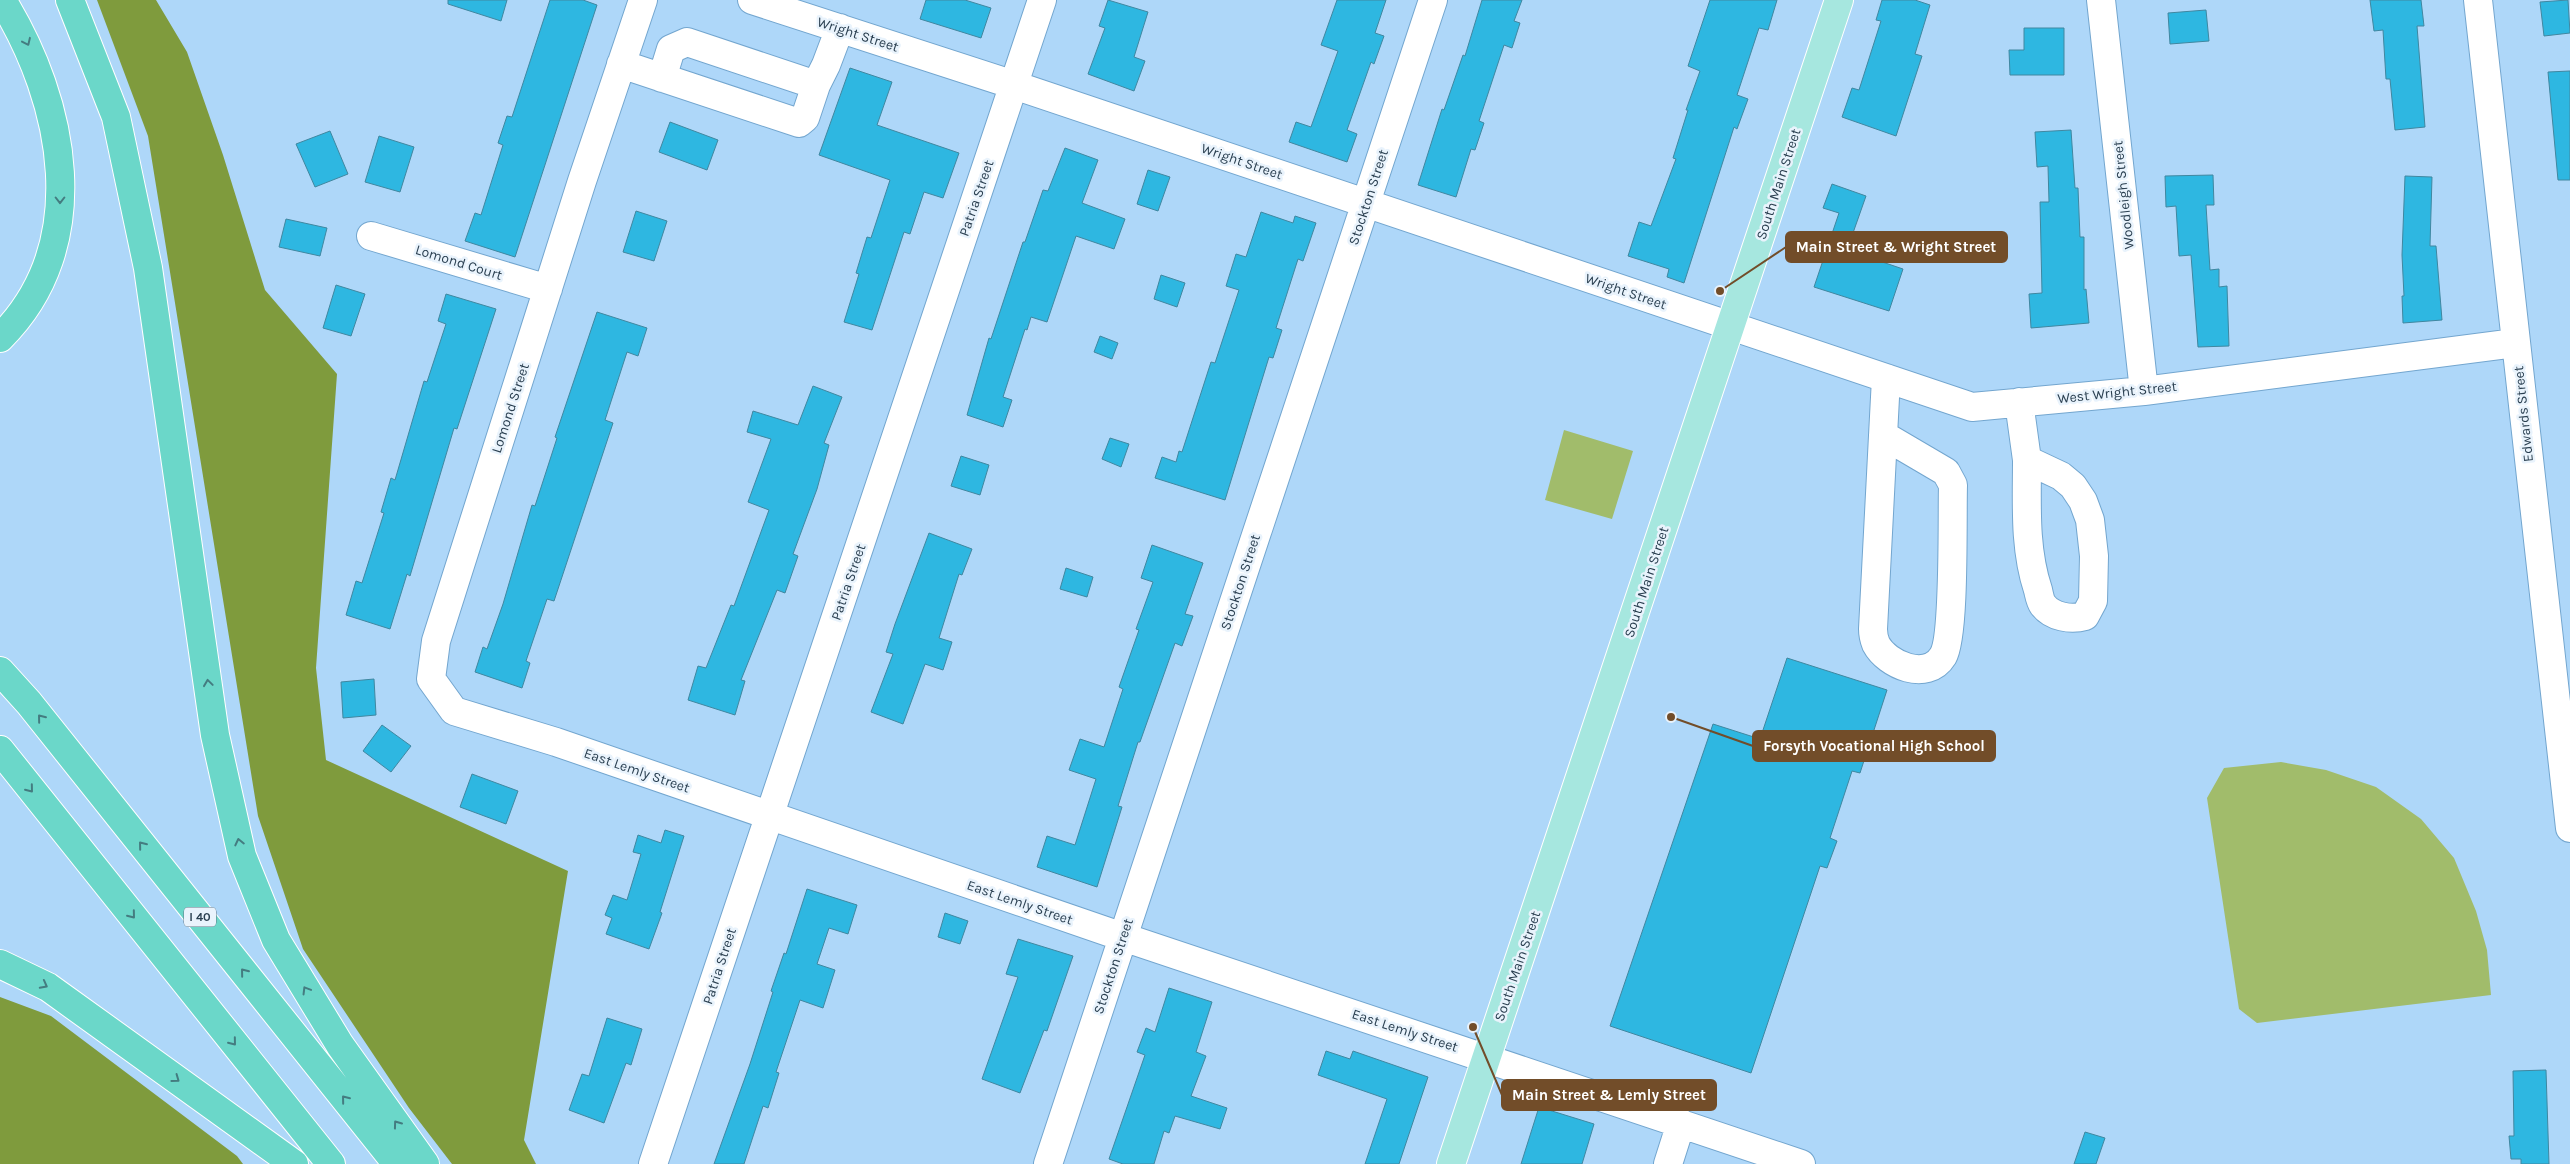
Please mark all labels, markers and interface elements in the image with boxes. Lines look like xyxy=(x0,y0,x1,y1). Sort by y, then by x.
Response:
street label: Wright Street xyxy=(815,13,901,56)
one-way arrow xyxy=(20,37,31,46)
street label: South Main Street xyxy=(1753,127,1804,242)
street label: Wright Street xyxy=(1199,140,1285,183)
street label: Woodleigh Street xyxy=(2109,140,2138,250)
street label: Stockton Street xyxy=(1345,147,1392,247)
street label: Patria Street xyxy=(956,158,997,238)
one-way arrow xyxy=(55,196,65,204)
callout: Main Street & Wright Street xyxy=(1786,232,2007,262)
text: Main Street & Wright Street xyxy=(1796,238,1996,256)
street label: Lomond Court xyxy=(413,241,504,284)
street label: Wright Street xyxy=(1583,270,1669,313)
street label: Lomond Street xyxy=(488,361,533,455)
street label: Edwards Street xyxy=(2510,365,2537,463)
street label: West Wright Street xyxy=(2057,378,2178,407)
street label: South Main Street xyxy=(1621,525,1672,640)
street label: Stockton Street xyxy=(1217,532,1264,632)
street label: Patria Street xyxy=(828,542,869,622)
one-way arrow xyxy=(203,679,213,687)
one-way arrow xyxy=(38,715,46,724)
callout: Forsyth Vocational High School xyxy=(1753,731,1995,761)
text: Forsyth Vocational High School xyxy=(1763,737,1985,755)
street label: East Lemly Street xyxy=(582,744,692,797)
one-way arrow xyxy=(25,783,34,792)
one-way arrow xyxy=(234,838,245,847)
one-way arrow xyxy=(140,842,148,851)
street label: East Lemly Street xyxy=(965,876,1075,929)
road number: I 40 xyxy=(184,908,216,926)
street label: South Main Street xyxy=(1491,909,1544,1024)
one-way arrow xyxy=(126,910,135,919)
street label: Stockton Street xyxy=(1090,916,1137,1016)
street label: Patria Street xyxy=(699,926,740,1007)
one-way arrow xyxy=(241,969,249,978)
one-way arrow xyxy=(39,979,48,989)
one-way arrow xyxy=(302,986,312,995)
street label: East Lemly Street xyxy=(1350,1005,1460,1056)
one-way arrow xyxy=(228,1037,237,1046)
one-way arrow xyxy=(171,1073,180,1082)
callout: Main Street & Lemly Street xyxy=(1502,1080,1716,1110)
text: Main Street & Lemly Street xyxy=(1512,1086,1706,1104)
one-way arrow xyxy=(342,1095,351,1104)
one-way arrow xyxy=(393,1121,403,1130)

